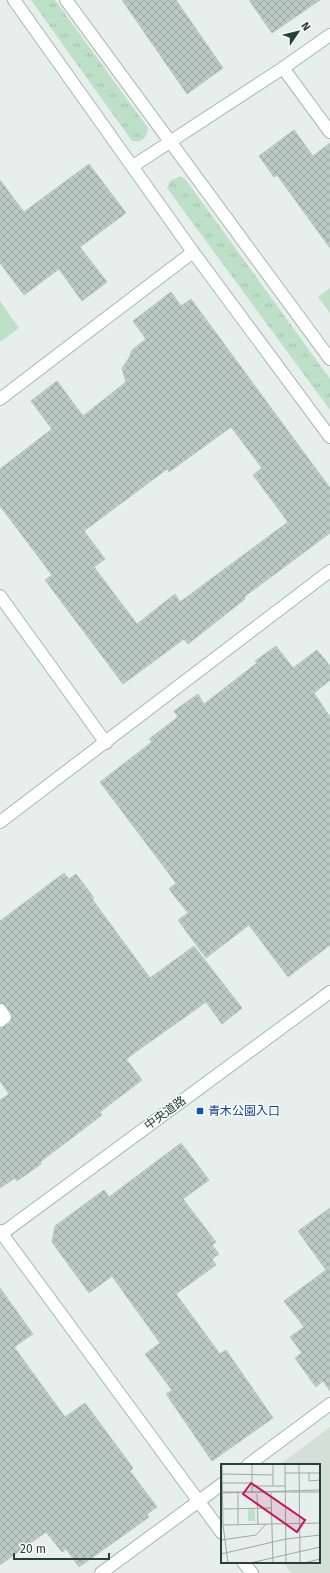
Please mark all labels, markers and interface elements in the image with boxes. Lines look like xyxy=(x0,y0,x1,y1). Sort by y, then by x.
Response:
north arrow xyxy=(278,12,318,52)
text: N xyxy=(298,20,313,33)
street label: 中央道路 xyxy=(141,1093,189,1133)
place label: 青木公園入口 xyxy=(208,1104,280,1118)
marker: 青木公園入口 xyxy=(195,1106,205,1116)
inset map xyxy=(221,1464,320,1563)
scale bar xyxy=(14,1535,109,1561)
text: 20 m xyxy=(20,1542,46,1556)

